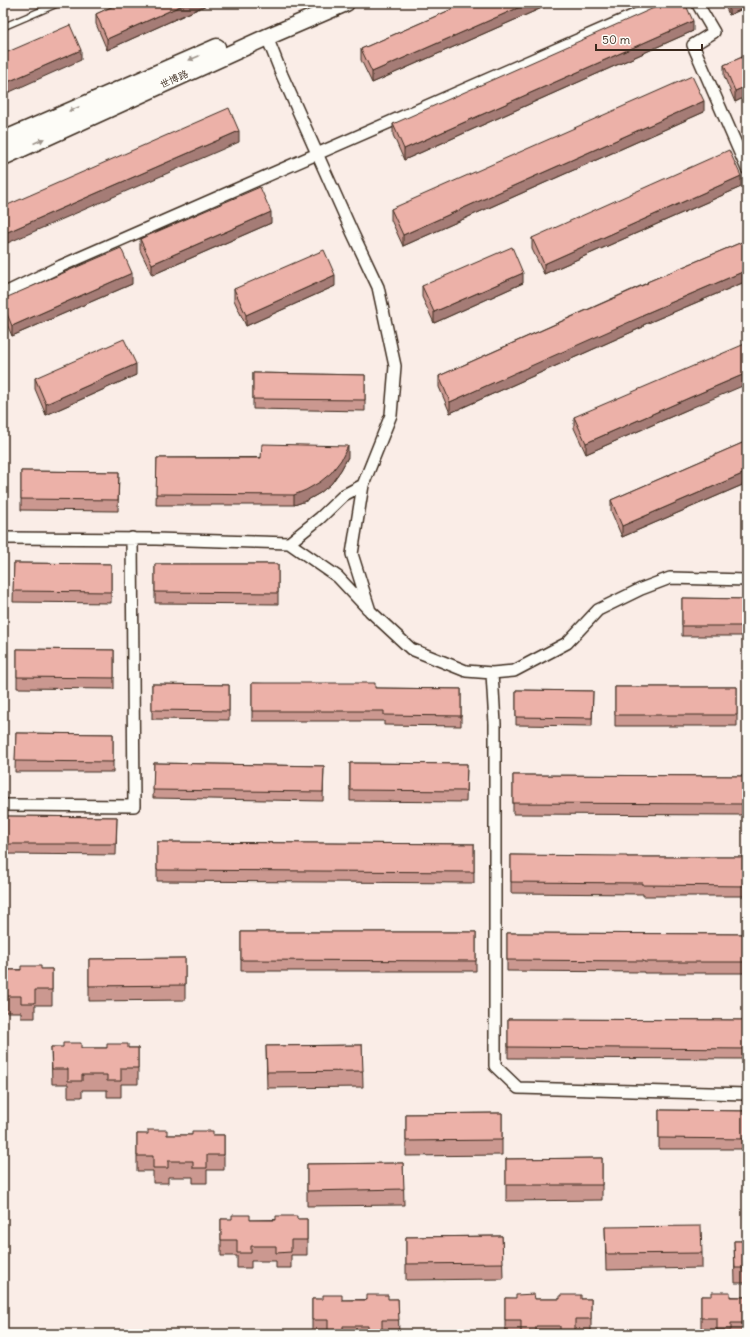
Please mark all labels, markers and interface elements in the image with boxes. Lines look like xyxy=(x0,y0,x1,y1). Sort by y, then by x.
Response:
scale bar xyxy=(596,26,702,52)
text: 50 m xyxy=(602,32,631,47)
one-way arrow xyxy=(187,55,199,61)
street label: 世博路 xyxy=(158,67,190,91)
one-way arrow xyxy=(68,107,80,113)
one-way arrow xyxy=(33,137,45,143)

